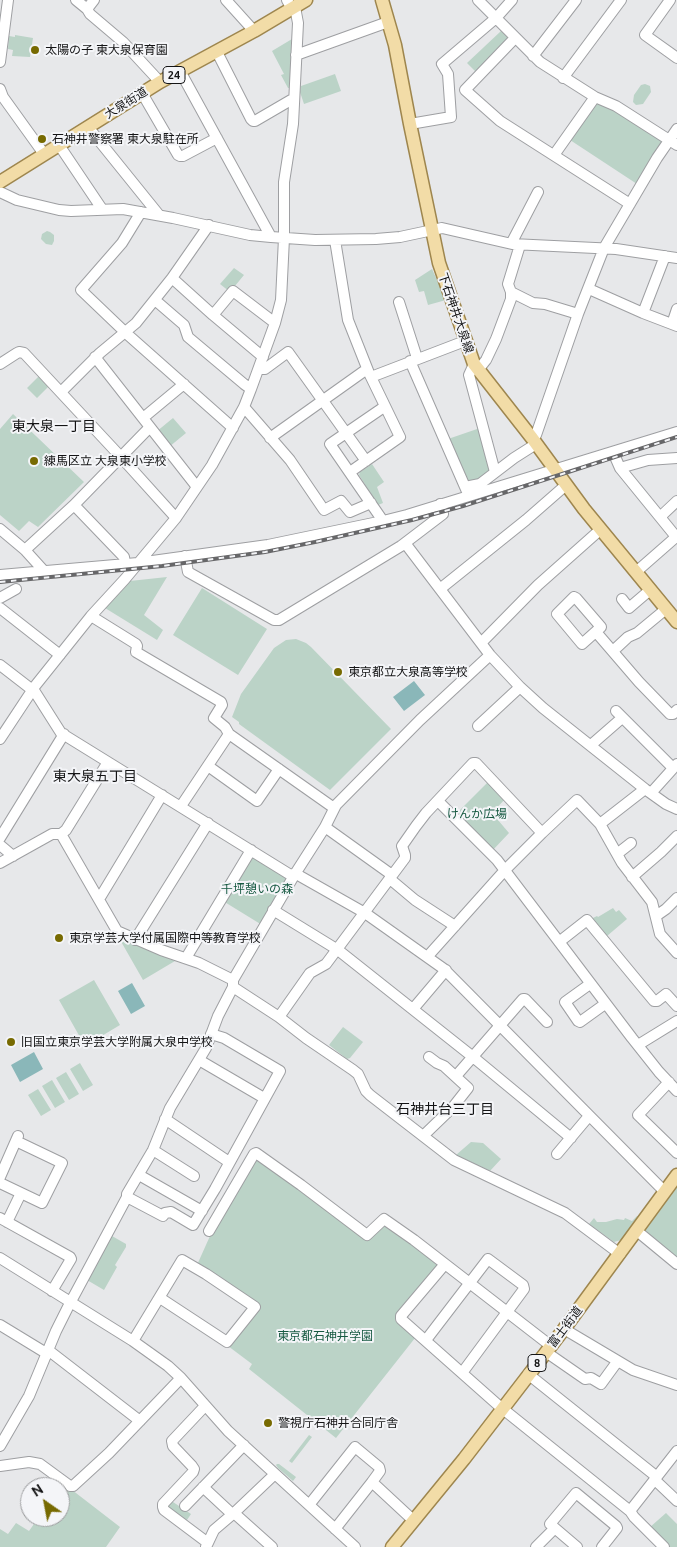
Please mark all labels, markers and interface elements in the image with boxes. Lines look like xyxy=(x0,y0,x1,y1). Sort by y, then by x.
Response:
place label: 太陽の子 東大泉保育園 xyxy=(45,43,168,57)
marker: 太陽の子 東大泉保育園 xyxy=(29,44,41,56)
road number: 24 xyxy=(163,66,185,84)
street label: 大泉街道 xyxy=(102,84,150,122)
place label: 石神井警察署 東大泉駐在所 xyxy=(52,132,199,146)
marker: 石神井警察署 東大泉駐在所 xyxy=(36,133,48,145)
street label: 下石神井大泉線 xyxy=(436,271,476,355)
district label: 東大泉一丁目 xyxy=(12,418,96,434)
place label: 練馬区立 大泉東小学校 xyxy=(44,454,167,468)
marker: 練馬区立 大泉東小学校 xyxy=(28,455,40,467)
place label: 東京都立大泉高等学校 xyxy=(348,665,468,679)
marker: 東京都立大泉高等学校 xyxy=(332,666,344,678)
district label: 東大泉五丁目 xyxy=(53,768,137,784)
park label: けんか広場 xyxy=(447,807,507,821)
park label: 千坪憩いの森 xyxy=(221,882,293,896)
place label: 東京学芸大学付属国際中等教育学校 xyxy=(69,931,261,945)
marker: 東京学芸大学付属国際中等教育学校 xyxy=(53,932,65,944)
place label: 旧国立東京学芸大学附属大泉中学校 xyxy=(21,1035,213,1049)
marker: 旧国立東京学芸大学附属大泉中学校 xyxy=(5,1036,17,1048)
district label: 石神井台三丁目 xyxy=(396,1101,494,1117)
street label: 富士街道 xyxy=(545,1303,585,1351)
park label: 東京都石神井学園 xyxy=(277,1329,373,1343)
road number: 8 xyxy=(528,1355,546,1372)
place label: 警視庁石神井合同庁舎 xyxy=(278,1416,398,1430)
marker: 警視庁石神井合同庁舎 xyxy=(262,1417,274,1429)
north arrow xyxy=(20,1477,70,1527)
text: N xyxy=(29,1481,46,1500)

